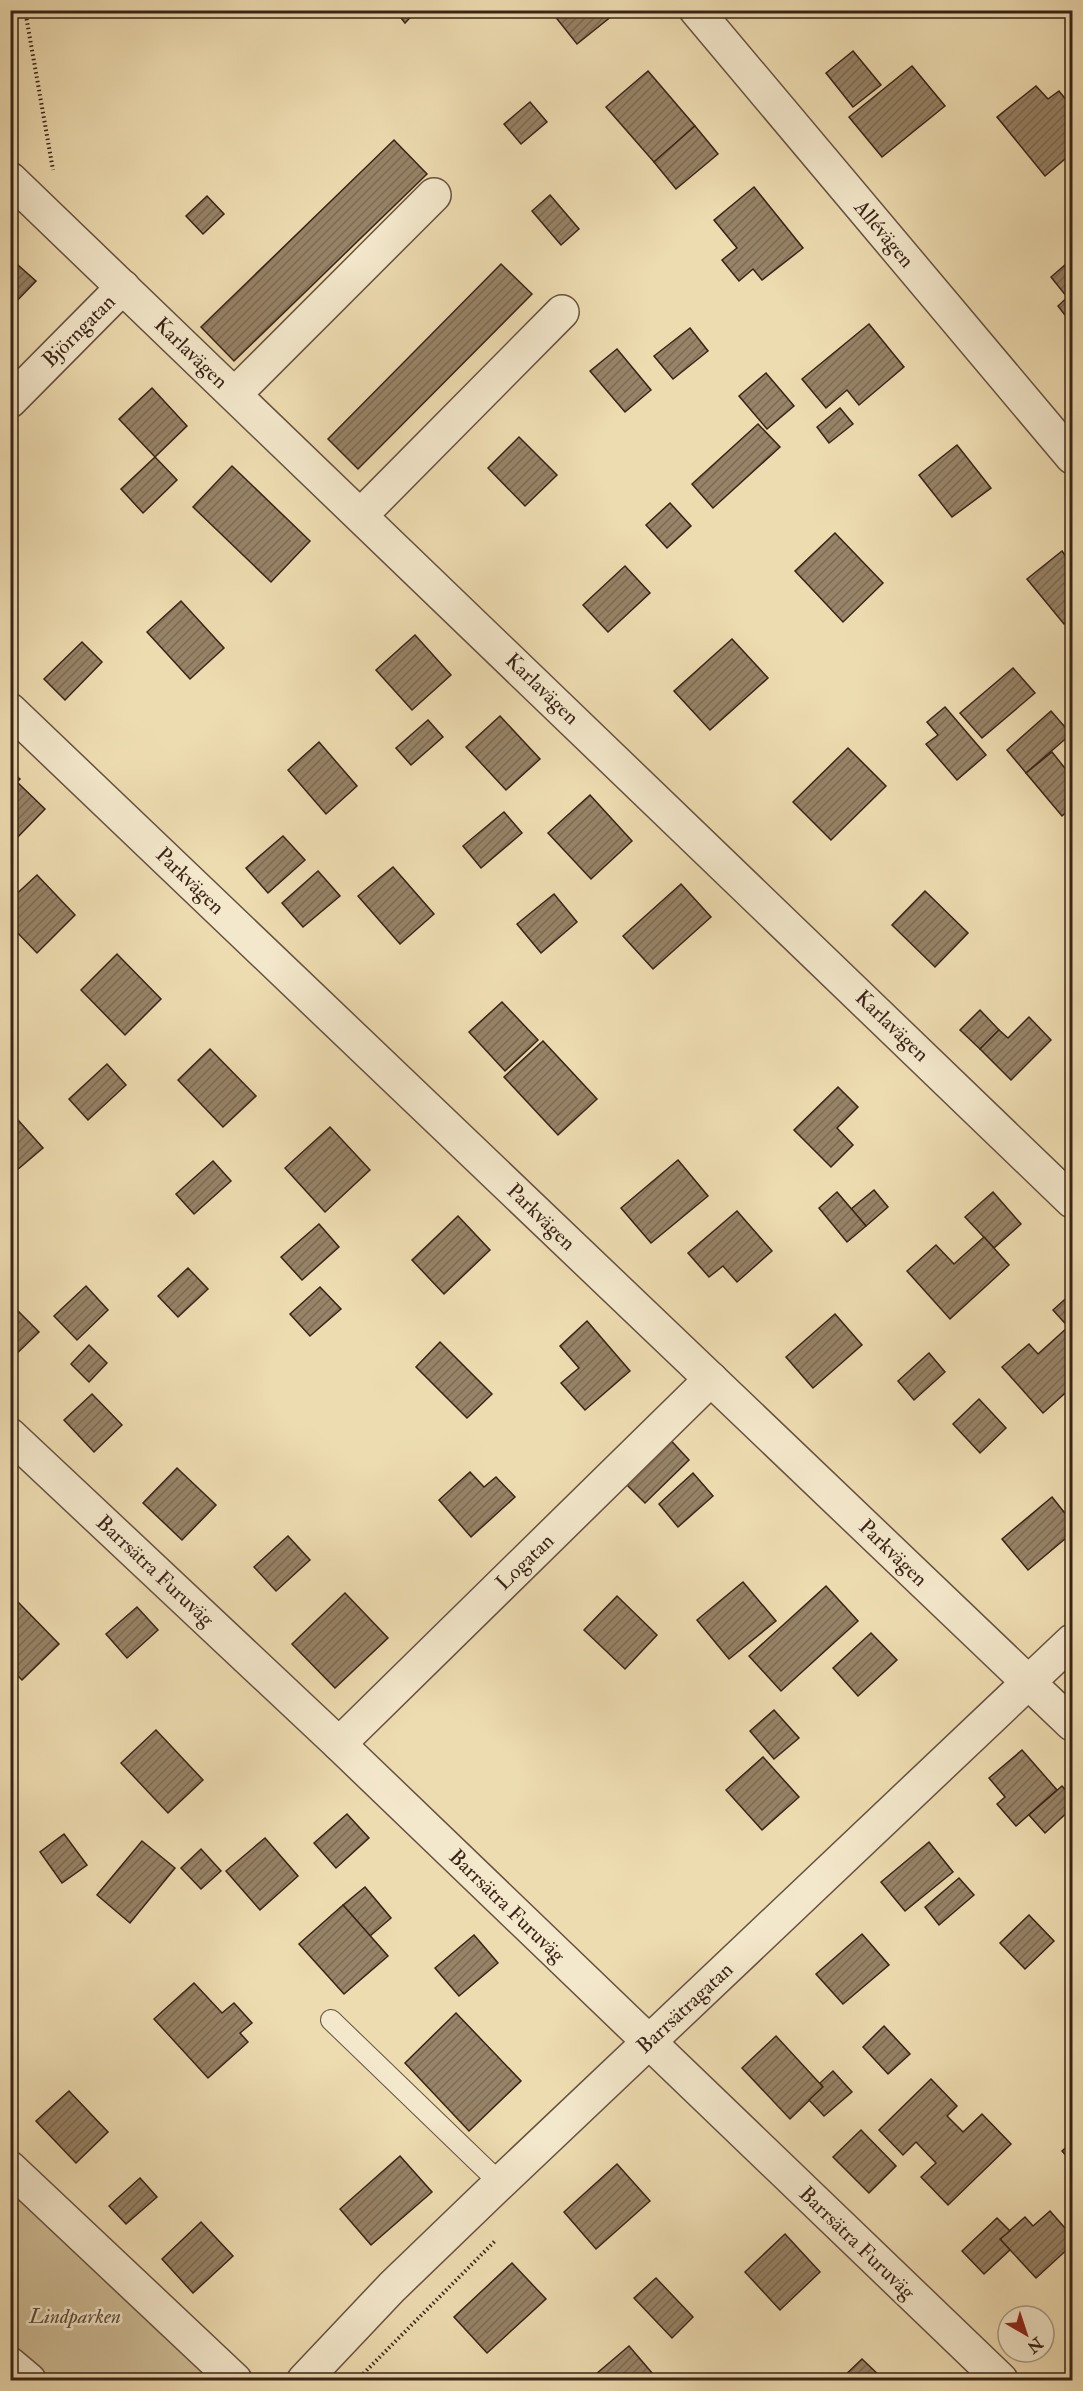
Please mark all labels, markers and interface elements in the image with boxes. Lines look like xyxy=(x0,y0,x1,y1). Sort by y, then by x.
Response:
street label: Allévägen xyxy=(847,194,920,274)
street label: Björngatan xyxy=(37,289,121,373)
street label: Karlavägen xyxy=(148,311,234,395)
street label: Karlavägen xyxy=(499,647,585,731)
street label: Parkvägen xyxy=(150,842,230,921)
street label: Karlavägen xyxy=(849,984,935,1068)
street label: Parkvägen xyxy=(501,1178,581,1257)
street label: Barrsätra Furuväg xyxy=(90,1509,220,1633)
street label: Parkvägen xyxy=(853,1514,933,1593)
street label: Logatan xyxy=(490,1528,560,1596)
street label: Barrsätra Furuväg xyxy=(443,1844,571,1969)
street label: Barrsätragatan xyxy=(631,1956,739,2060)
street label: Barrsätra Furuväg xyxy=(793,2181,921,2306)
park label: Lindparken xyxy=(28,2303,121,2330)
north arrow xyxy=(996,2304,1056,2364)
text: N xyxy=(1022,2332,1047,2358)

